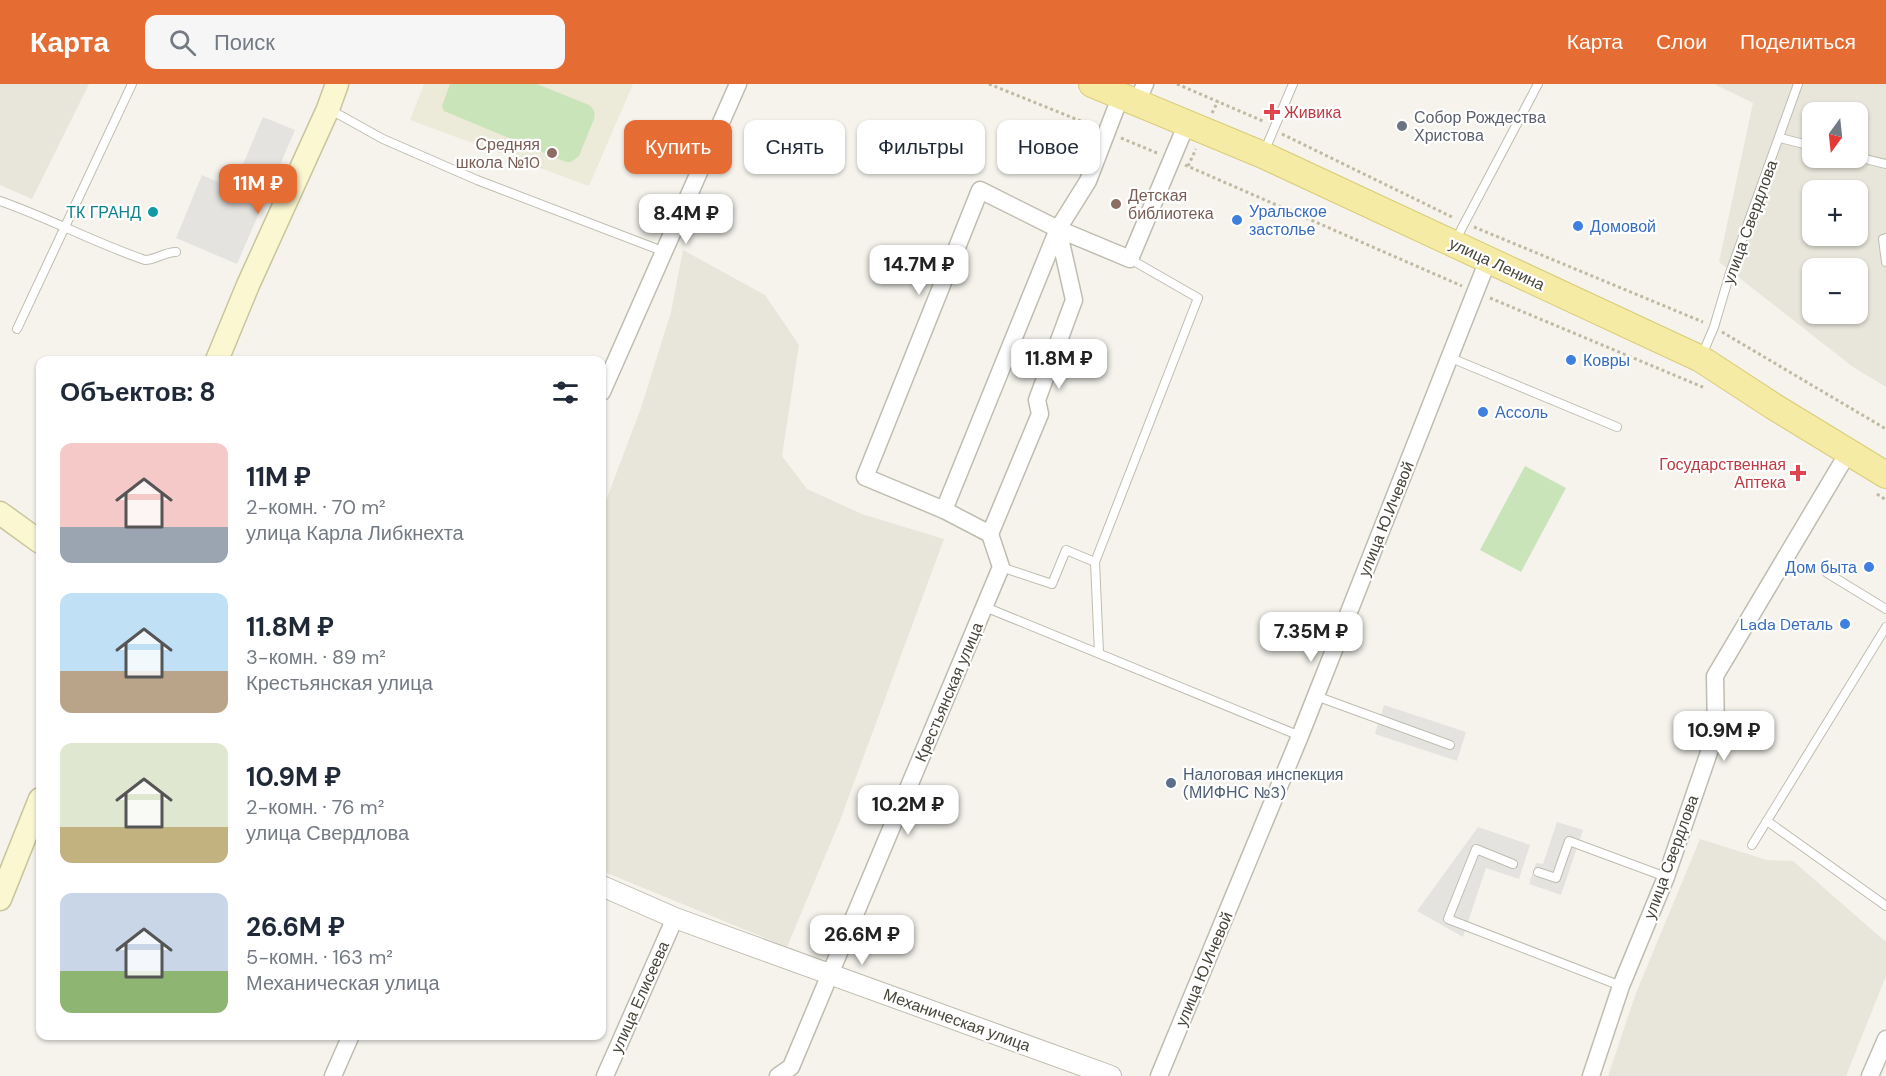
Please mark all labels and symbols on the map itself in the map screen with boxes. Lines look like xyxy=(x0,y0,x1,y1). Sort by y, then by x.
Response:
place label: Живика xyxy=(1284,102,1342,123)
north arrow xyxy=(1802,102,1868,168)
marker: Живика xyxy=(1265,105,1279,119)
place label: Собор Рождества Христова xyxy=(1414,107,1546,146)
marker: Собор Рождества Христова xyxy=(1395,119,1409,133)
place label: Средняя школа №10 xyxy=(456,134,540,173)
marker: Средняя школа №10 xyxy=(545,146,559,160)
street label: улица Свердлова xyxy=(1718,157,1782,287)
pin: 11M ₽ xyxy=(216,164,300,215)
place label: Детская библиотека xyxy=(1128,185,1214,224)
pin: 8.4M ₽ xyxy=(637,194,735,245)
marker: Детская библиотека xyxy=(1109,197,1123,211)
place label: Уральское застолье xyxy=(1249,201,1327,240)
place label: ТК ГРАНД xyxy=(66,202,141,223)
marker: ТК ГРАНД xyxy=(146,205,160,219)
marker: Уральское застолье xyxy=(1230,213,1244,227)
place label: Домовой xyxy=(1590,216,1656,237)
marker: Домовой xyxy=(1571,219,1585,233)
street label: улица Ленина xyxy=(1446,233,1548,295)
pin: 14.7M ₽ xyxy=(864,245,974,296)
pin: 11.8M ₽ xyxy=(1004,339,1114,390)
place label: Ковры xyxy=(1583,350,1630,371)
marker: Ковры xyxy=(1564,353,1578,367)
place label: Ассоль xyxy=(1495,402,1548,423)
marker: Ассоль xyxy=(1476,405,1490,419)
place label: Государственная Аптека xyxy=(1659,454,1786,493)
street label: улица Ю.Ичевой xyxy=(1353,458,1419,580)
marker: Государственная Аптека xyxy=(1791,466,1805,480)
place label: Дом быта xyxy=(1785,557,1857,578)
marker: Дом быта xyxy=(1862,560,1876,574)
pin: 7.35M ₽ xyxy=(1256,612,1366,663)
place label: Lada Dеталь xyxy=(1740,614,1833,635)
marker: Lada Dеталь xyxy=(1838,617,1852,631)
street label: Крестьянская улица xyxy=(910,619,988,765)
pin: 10.9M ₽ xyxy=(1669,711,1779,762)
place label: Налоговая инспекция (МИФНС №3) xyxy=(1183,764,1344,803)
marker: Налоговая инспекция (МИФНС №3) xyxy=(1164,776,1178,790)
pin: 10.2M ₽ xyxy=(853,785,963,836)
street label: улица Свердлова xyxy=(1639,792,1703,922)
street label: улица Ю.Ичевой xyxy=(1170,909,1238,1029)
pin: 26.6M ₽ xyxy=(807,915,917,966)
street label: улица Елисеева xyxy=(606,938,674,1056)
street label: Механическая улица xyxy=(881,984,1033,1056)

